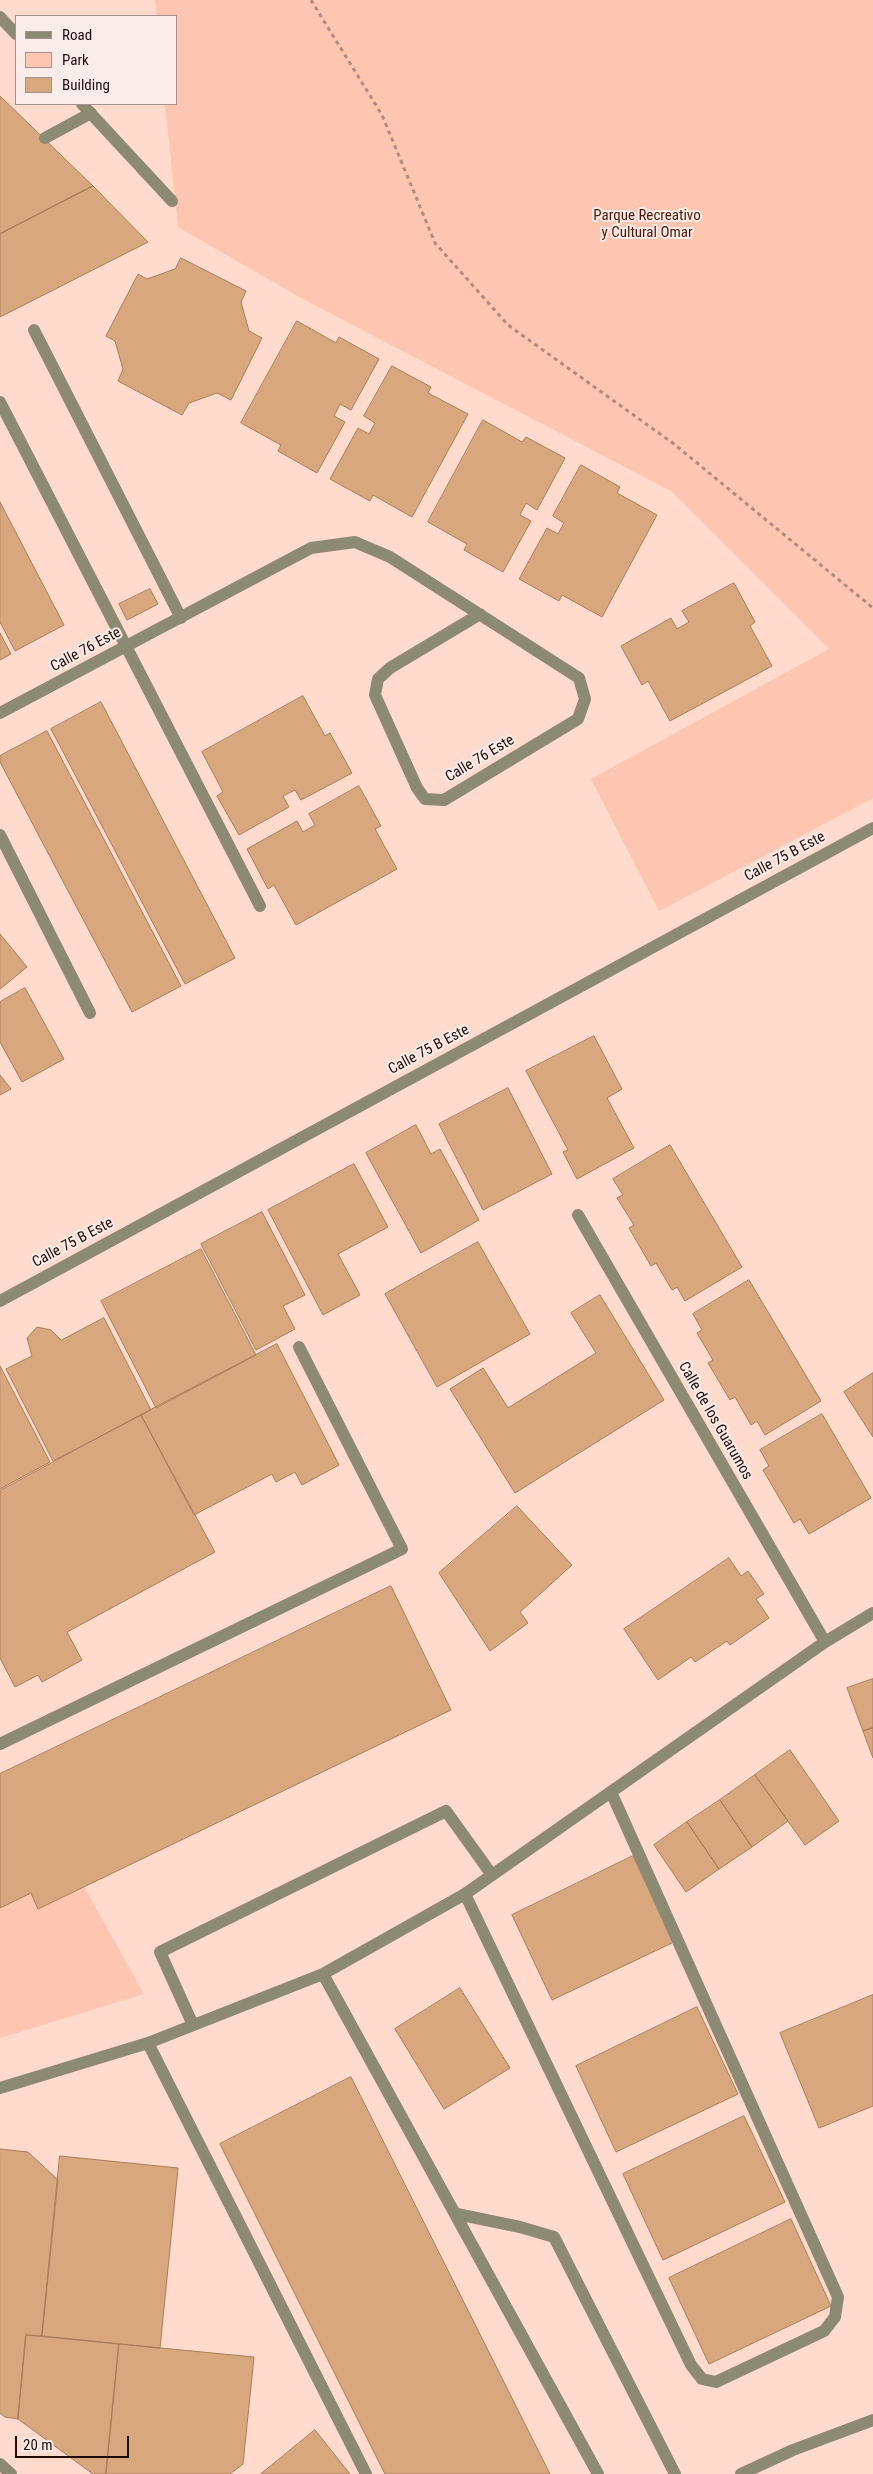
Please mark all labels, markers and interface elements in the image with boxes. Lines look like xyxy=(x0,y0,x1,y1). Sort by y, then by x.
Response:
legend xyxy=(15,15,178,105)
text: Road xyxy=(62,26,92,44)
text: Park xyxy=(62,51,89,69)
text: Building xyxy=(62,76,110,94)
park label: Parque Recreativo y Cultural Omar xyxy=(593,207,701,242)
street label: Calle 76 Este xyxy=(48,624,124,676)
street label: Calle 76 Este xyxy=(442,731,518,787)
street label: Calle 75 B Este xyxy=(742,828,828,886)
street label: Calle 75 B Este xyxy=(386,1021,472,1079)
street label: Calle 75 B Este xyxy=(30,1214,116,1272)
street label: Calle de los Guarumos xyxy=(674,1359,756,1483)
scale bar xyxy=(18,2426,131,2458)
text: 20 m xyxy=(23,2436,53,2454)

